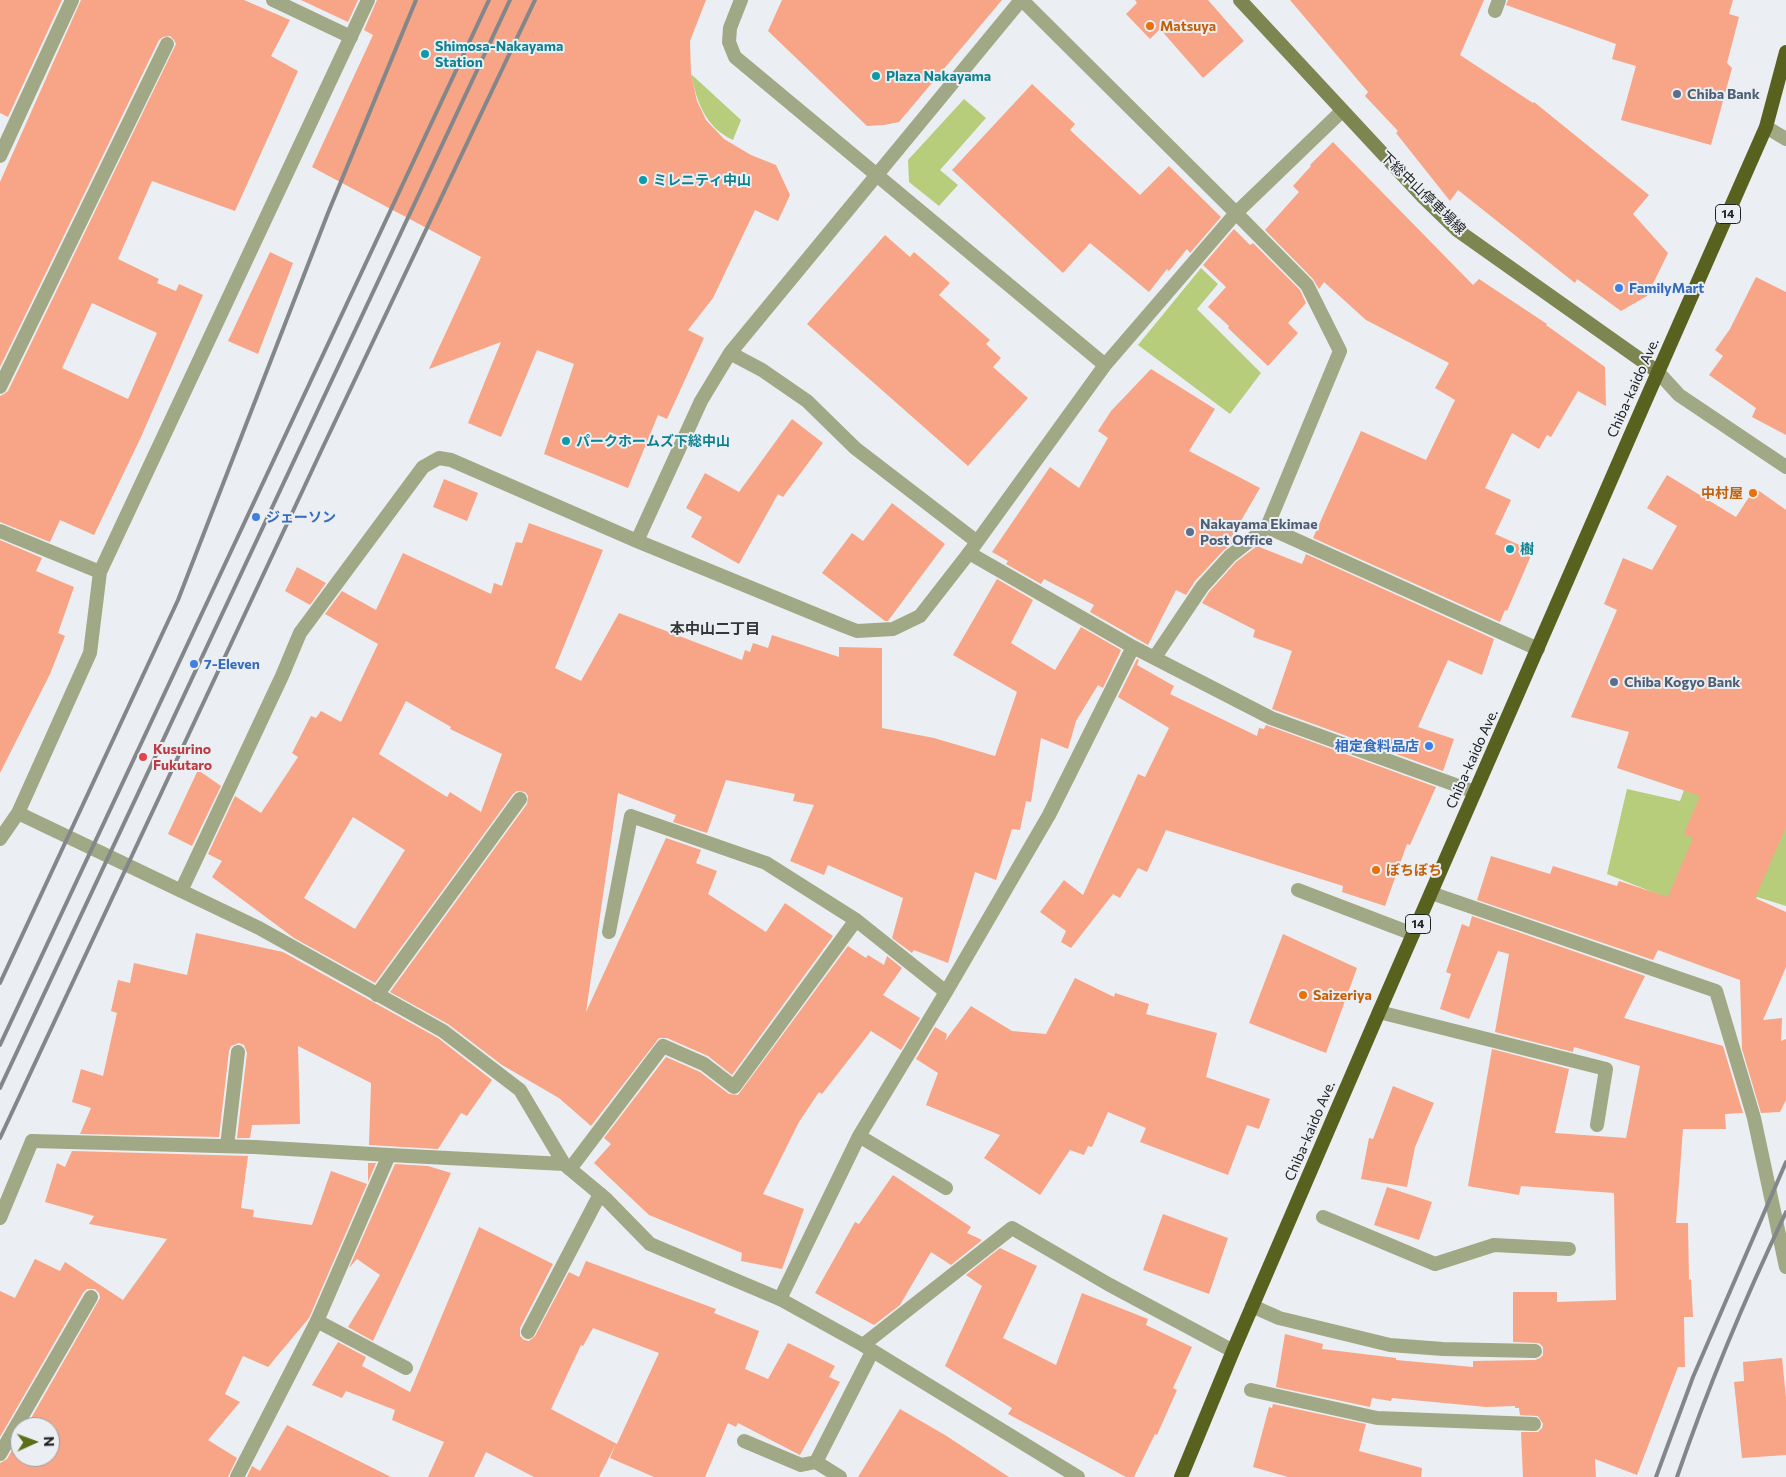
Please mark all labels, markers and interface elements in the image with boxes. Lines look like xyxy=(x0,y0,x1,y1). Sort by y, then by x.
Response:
place label: Matsuya xyxy=(1160,18,1216,34)
marker: Matsuya xyxy=(1144,20,1156,32)
place label: Shimosa-Nakayama Station xyxy=(435,38,563,70)
marker: Shimosa-Nakayama Station xyxy=(419,48,431,60)
place label: Plaza Nakayama xyxy=(886,68,991,84)
marker: Plaza Nakayama xyxy=(870,70,882,82)
place label: Chiba Bank xyxy=(1687,86,1760,102)
marker: Chiba Bank xyxy=(1671,88,1683,100)
street label: 下総中山停車場線 xyxy=(1377,148,1469,238)
place label: ミレニティ中山 xyxy=(653,172,751,188)
marker: ミレニティ中山 xyxy=(637,174,649,186)
road number: 14 xyxy=(1716,204,1740,223)
place label: FamilyMart xyxy=(1629,280,1704,296)
marker: FamilyMart xyxy=(1613,282,1625,294)
street label: Chiba-kaido Ave. xyxy=(1604,336,1662,440)
place label: パークホームズ下総中山 xyxy=(576,433,730,449)
marker: パークホームズ下総中山 xyxy=(560,435,572,447)
place label: 中村屋 xyxy=(1701,485,1743,501)
marker: 中村屋 xyxy=(1747,487,1759,499)
place label: ジェーソン xyxy=(266,509,336,525)
marker: ジェーソン xyxy=(250,511,262,523)
place label: Nakayama Ekimae Post Office xyxy=(1200,516,1318,548)
marker: Nakayama Ekimae Post Office xyxy=(1184,526,1196,538)
place label: 樹 xyxy=(1520,541,1534,557)
marker: 樹 xyxy=(1504,543,1516,555)
district label: 本中山二丁目 xyxy=(670,620,760,638)
place label: 7-Eleven xyxy=(204,656,260,672)
marker: 7-Eleven xyxy=(188,658,200,670)
place label: Chiba Kogyo Bank xyxy=(1624,674,1740,690)
marker: Chiba Kogyo Bank xyxy=(1608,676,1620,688)
street label: Chiba-kaido Ave. xyxy=(1443,707,1501,811)
place label: 相定食料品店 xyxy=(1335,738,1419,754)
marker: 相定食料品店 xyxy=(1423,740,1435,752)
place label: Kusurino Fukutaro xyxy=(153,741,212,774)
marker: Kusurino Fukutaro xyxy=(137,751,149,763)
place label: ぼちぼち xyxy=(1386,862,1442,878)
marker: ぼちぼち xyxy=(1370,864,1382,876)
road number: 14 xyxy=(1406,914,1430,934)
place label: Saizeriya xyxy=(1313,987,1372,1003)
marker: Saizeriya xyxy=(1297,989,1309,1001)
street label: Chiba-kaido Ave. xyxy=(1281,1078,1339,1184)
north arrow xyxy=(10,1417,60,1467)
text: N xyxy=(41,1436,58,1447)

